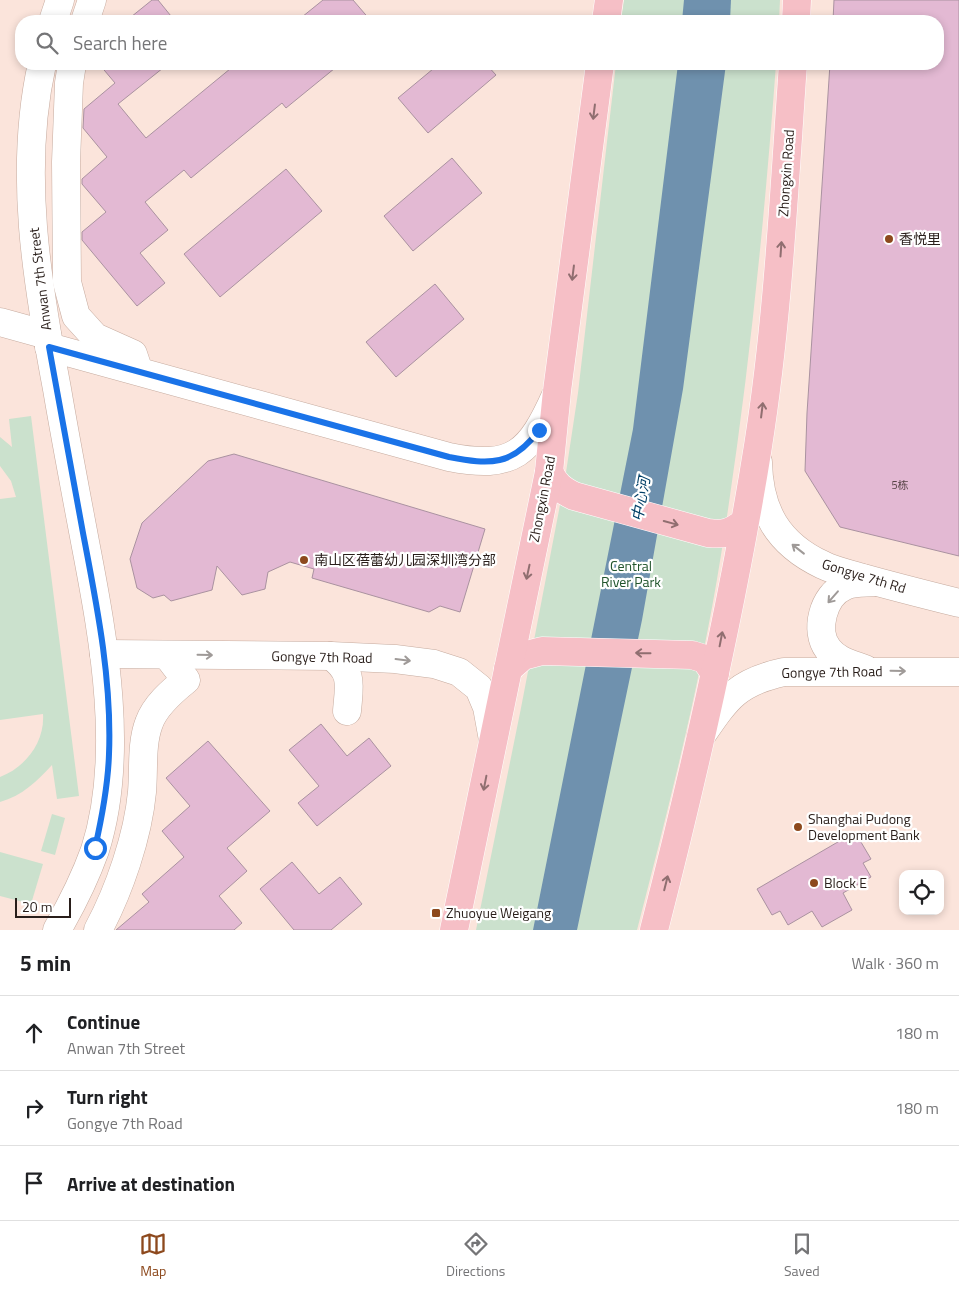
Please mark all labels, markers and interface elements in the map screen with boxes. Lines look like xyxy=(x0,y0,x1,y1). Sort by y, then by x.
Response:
search box xyxy=(15,15,944,70)
text: Search here xyxy=(73,28,167,57)
icon: search xyxy=(33,29,61,57)
one-way arrow xyxy=(589,104,599,120)
street label: Zhongxin Road xyxy=(772,129,799,217)
street label: Anwan 7th Street xyxy=(23,226,56,332)
place label: 香悦里 xyxy=(899,228,941,249)
marker: 香悦里 xyxy=(883,233,895,245)
one-way arrow xyxy=(776,241,785,257)
one-way arrow xyxy=(568,265,578,281)
one-way arrow xyxy=(758,402,768,418)
route end xyxy=(528,419,551,442)
street label: Zhongxin Road xyxy=(523,454,560,544)
water label: 中心河 xyxy=(625,472,656,523)
house number: 5栋 xyxy=(891,477,909,493)
one-way arrow xyxy=(663,519,679,528)
one-way arrow xyxy=(791,544,804,555)
place label: 南山区蓓蕾幼儿园深圳湾分部 xyxy=(314,549,496,570)
street label: Gongye 7th Rd xyxy=(820,553,909,598)
marker: 南山区蓓蕾幼儿园深圳湾分部 xyxy=(298,554,310,566)
park label: Central River Park xyxy=(601,555,661,592)
one-way arrow xyxy=(523,564,532,580)
one-way arrow xyxy=(827,590,839,603)
one-way arrow xyxy=(717,631,727,647)
street label: Gongye 7th Road xyxy=(271,645,373,668)
one-way arrow xyxy=(635,649,651,658)
one-way arrow xyxy=(197,650,213,660)
one-way arrow xyxy=(394,655,410,665)
street label: Gongye 7th Road xyxy=(781,660,883,683)
one-way arrow xyxy=(890,666,906,676)
one-way arrow xyxy=(479,774,489,790)
place label: Shanghai Pudong Development Bank xyxy=(808,808,920,845)
marker: Shanghai Pudong Development Bank xyxy=(792,821,804,833)
route start xyxy=(84,837,107,860)
map controls xyxy=(899,870,944,915)
button: locate xyxy=(899,870,944,915)
place label: Block E xyxy=(824,872,867,893)
one-way arrow xyxy=(662,875,671,891)
marker: Block E xyxy=(808,877,820,889)
scale bar xyxy=(15,895,71,918)
text: 20 m xyxy=(22,896,52,917)
place label: Zhuoyue Weigang xyxy=(446,902,551,923)
marker: Zhuoyue Weigang xyxy=(430,907,442,919)
text: 5 min xyxy=(20,947,71,979)
text: Walk · 360 m xyxy=(851,951,939,975)
text: Continue xyxy=(67,1007,140,1036)
icon: ahead xyxy=(20,1019,48,1047)
text: 180 m xyxy=(895,1021,939,1045)
text: Anwan 7th Street xyxy=(67,1036,185,1060)
text: Turn right xyxy=(67,1082,148,1111)
icon: right xyxy=(20,1094,48,1122)
text: 180 m xyxy=(895,1096,939,1120)
text: Gongye 7th Road xyxy=(67,1111,183,1135)
icon: arrive xyxy=(20,1169,48,1197)
text: Arrive at destination xyxy=(67,1169,235,1198)
tab: Map xyxy=(139,1230,167,1281)
tab: Directions xyxy=(446,1230,505,1281)
tab: Saved xyxy=(784,1230,820,1281)

